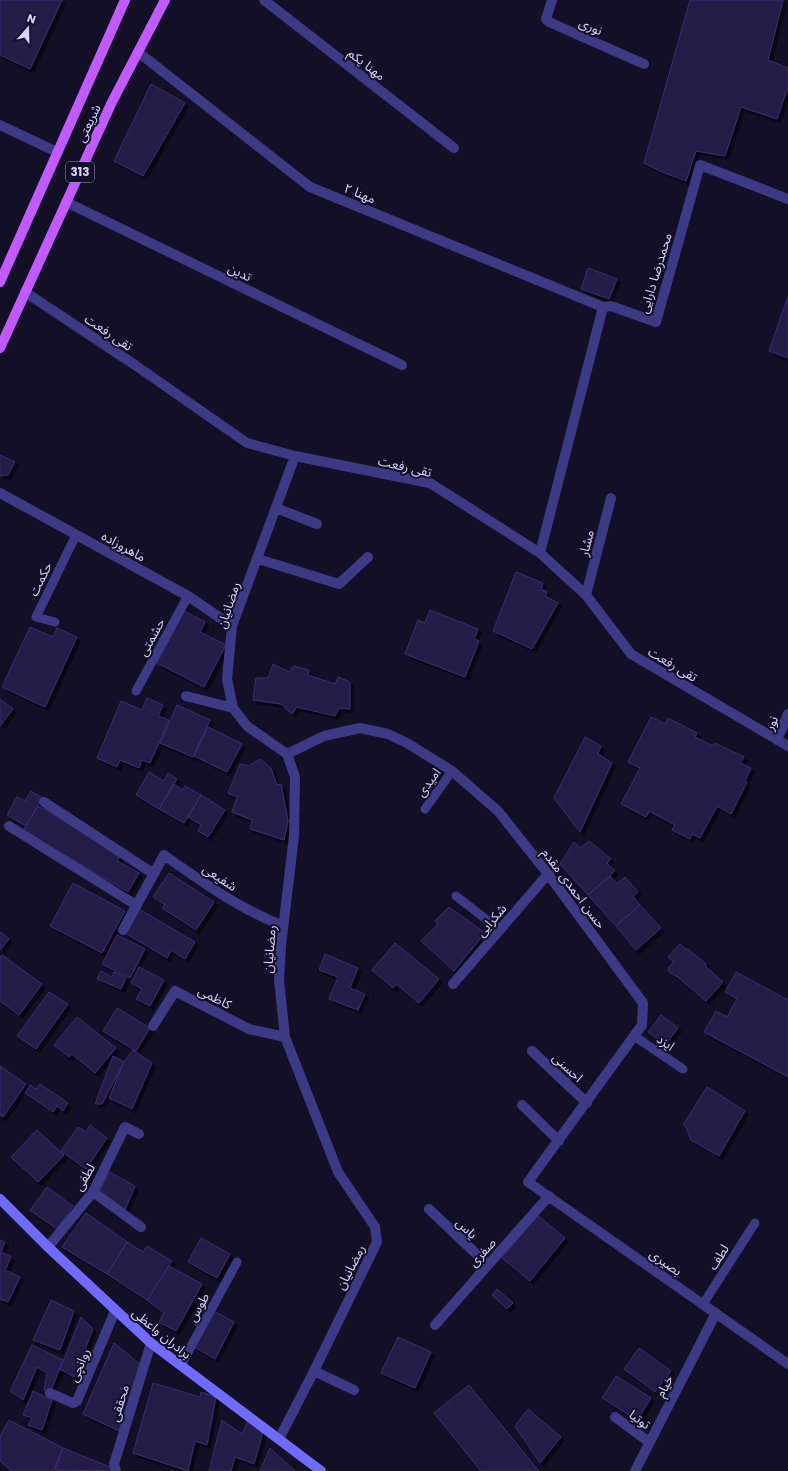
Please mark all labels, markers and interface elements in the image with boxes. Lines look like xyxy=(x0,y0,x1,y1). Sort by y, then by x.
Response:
north arrow xyxy=(8,8,48,48)
text: N xyxy=(25,10,38,28)
street label: نوری xyxy=(576,13,606,40)
street label: مهنا یکم xyxy=(343,44,390,86)
street label: شریعتی xyxy=(71,101,106,145)
road number: 313 xyxy=(66,162,94,182)
street label: مهنا ۲ xyxy=(341,179,379,208)
street label: محمدرضا دارایی xyxy=(634,230,677,316)
street label: تدین xyxy=(225,259,255,286)
street label: تقی رفعت xyxy=(81,309,137,356)
street label: تقی رفعت xyxy=(376,451,434,482)
street label: ماهروزاده xyxy=(98,526,150,566)
street label: مشار xyxy=(574,528,599,559)
street label: حکمت xyxy=(24,559,57,600)
street label: رمضانیان xyxy=(212,579,245,631)
street label: حشمتی xyxy=(133,615,170,660)
street label: تقی رفعت xyxy=(644,642,701,687)
street label: نور xyxy=(760,713,783,734)
street label: امیدی xyxy=(411,764,445,801)
street label: حسن احمدی مقدم xyxy=(537,844,610,933)
street label: شفیعی xyxy=(199,859,241,896)
street label: شکرایی xyxy=(472,900,511,941)
street label: رمضانیان xyxy=(258,924,281,974)
street label: کاظمی xyxy=(195,981,235,1014)
street label: ایزد xyxy=(653,1029,679,1055)
street label: احسنی xyxy=(548,1048,587,1087)
street label: لطفی xyxy=(69,1160,100,1194)
street label: یاس xyxy=(452,1213,482,1243)
street label: صفری xyxy=(464,1233,501,1271)
street label: رمضانیان xyxy=(331,1241,370,1293)
street label: لطف xyxy=(703,1241,734,1274)
street label: بصیری xyxy=(646,1244,686,1280)
street label: طوس xyxy=(183,1289,214,1325)
street label: برادران واعظی xyxy=(128,1303,196,1363)
street label: روانچی xyxy=(64,1345,95,1385)
street label: خیام xyxy=(651,1372,678,1401)
street label: محققی xyxy=(105,1382,134,1424)
street label: توتیا xyxy=(625,1405,655,1434)

